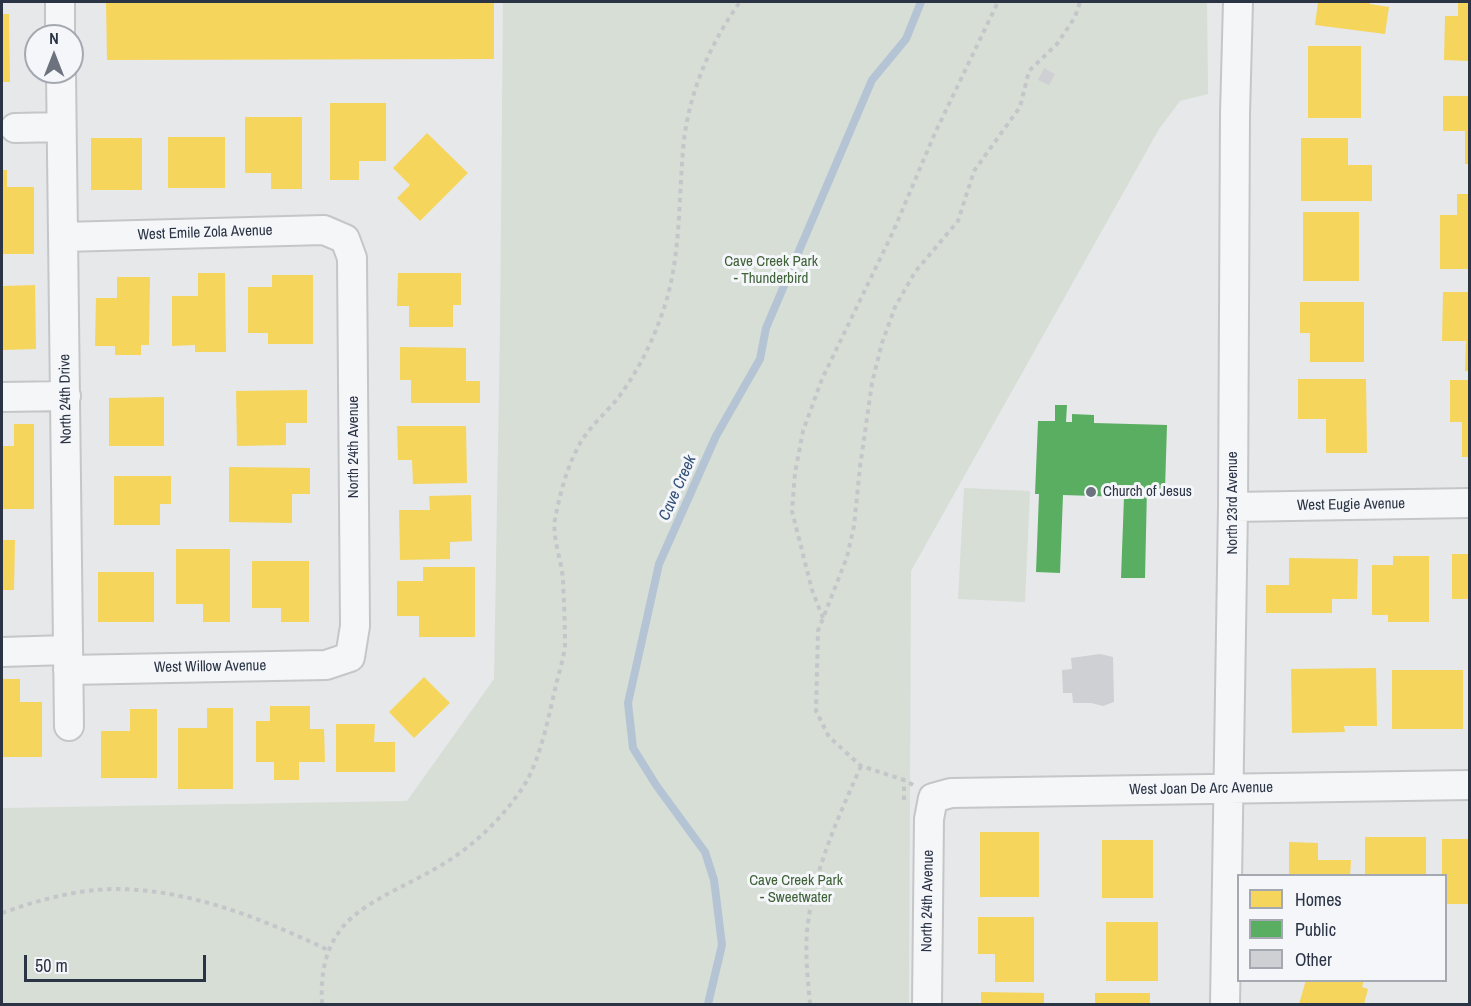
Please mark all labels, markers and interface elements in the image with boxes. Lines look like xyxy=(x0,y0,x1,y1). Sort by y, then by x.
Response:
north arrow xyxy=(24,24,84,84)
text: N xyxy=(49,27,59,49)
street label: West Emile Zola Avenue xyxy=(137,222,273,244)
park label: Cave Creek Park - Thunderbird xyxy=(724,253,818,288)
street label: North 24th Drive xyxy=(56,354,76,444)
street label: North 24th Avenue xyxy=(345,396,363,498)
street label: North 23rd Avenue xyxy=(1224,451,1242,555)
water label: Cave Creek xyxy=(655,452,701,524)
place label: Church of Jesus xyxy=(1103,483,1192,501)
marker: Church of Jesus xyxy=(1084,485,1098,499)
street label: West Eugie Avenue xyxy=(1297,495,1405,515)
street label: West Willow Avenue xyxy=(154,657,266,677)
street label: West Joan De Arc Avenue xyxy=(1129,779,1273,799)
street label: North 24th Avenue xyxy=(918,850,938,952)
park label: Cave Creek Park - Sweetwater xyxy=(749,872,843,907)
legend xyxy=(1237,874,1447,982)
text: Homes xyxy=(1295,887,1342,912)
text: Public xyxy=(1295,917,1336,942)
scale bar xyxy=(27,943,208,981)
text: Other xyxy=(1295,947,1332,972)
text: 50 m xyxy=(35,953,68,978)

